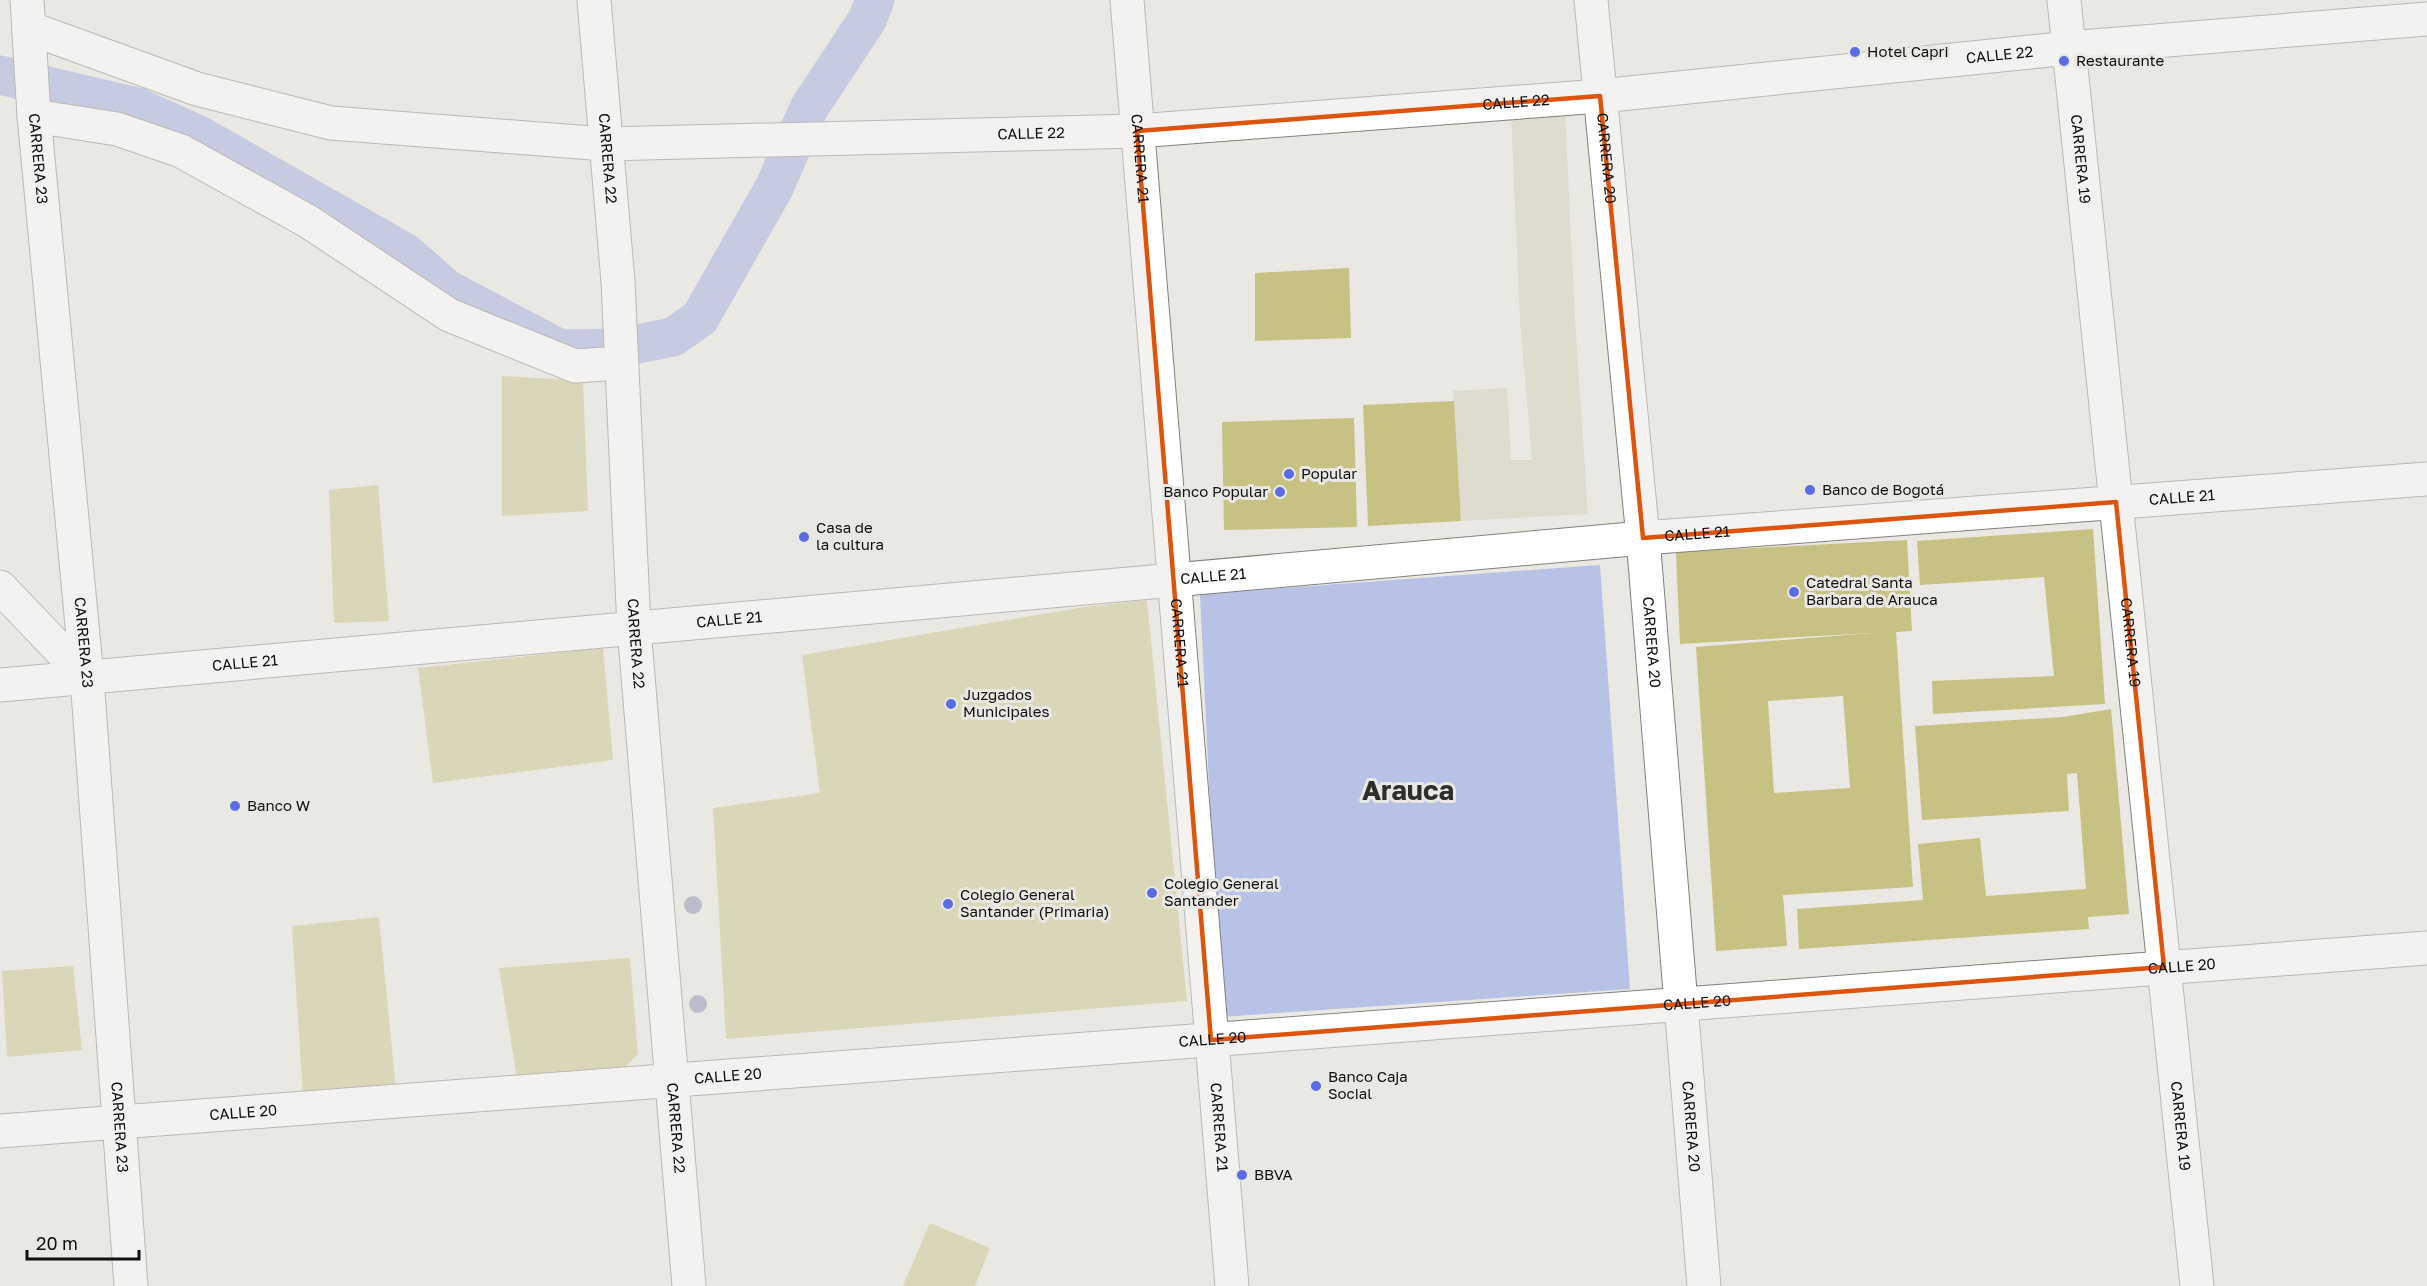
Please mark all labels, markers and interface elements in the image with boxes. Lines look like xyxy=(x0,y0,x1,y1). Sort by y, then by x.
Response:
place label: Hotel Capri xyxy=(1867,42,1948,60)
street label: CALLE 22 xyxy=(1965,42,2034,66)
marker: Hotel Capri xyxy=(1848,45,1862,59)
place label: Restaurante xyxy=(2076,51,2165,69)
marker: Restaurante xyxy=(2057,54,2071,68)
street label: CALLE 22 xyxy=(1482,90,1550,113)
street label: CARRERA 23 xyxy=(26,112,52,205)
street label: CARRERA 22 xyxy=(596,112,621,204)
street label: CARRERA 20 xyxy=(1594,112,1621,205)
street label: CARRERA 21 xyxy=(1128,113,1154,204)
street label: CARRERA 19 xyxy=(2068,113,2095,205)
street label: CALLE 22 xyxy=(997,123,1065,142)
place label: Popular xyxy=(1301,464,1357,482)
marker: Popular xyxy=(1282,467,1296,481)
place label: Banco de Bogotá xyxy=(1822,480,1944,498)
place label: Banco Popular xyxy=(1163,482,1268,500)
marker: Banco de Bogotá xyxy=(1803,483,1817,497)
marker: Banco Popular xyxy=(1273,485,1287,499)
street label: CALLE 21 xyxy=(2148,485,2215,508)
place label: Casa de la cultura xyxy=(816,518,884,553)
street label: CALLE 21 xyxy=(1664,521,1731,544)
marker: Casa de la cultura xyxy=(797,530,811,544)
street label: CALLE 21 xyxy=(1179,564,1247,587)
place label: Catedral Santa Barbara de Arauca xyxy=(1806,573,1938,608)
marker: Catedral Santa Barbara de Arauca xyxy=(1787,585,1801,599)
street label: CARRERA 23 xyxy=(71,596,98,688)
street label: CARRERA 20 xyxy=(1640,596,1665,688)
street label: CARRERA 21 xyxy=(1168,597,1193,688)
street label: CARRERA 19 xyxy=(2118,597,2145,688)
street label: CARRERA 22 xyxy=(625,598,649,690)
street label: CALLE 21 xyxy=(695,607,763,631)
street label: CALLE 21 xyxy=(211,650,279,674)
place label: Juzgados Municipales xyxy=(963,685,1049,720)
marker: Juzgados Municipales xyxy=(944,697,958,711)
district label: Arauca xyxy=(1362,774,1454,806)
place label: Banco W xyxy=(247,796,310,814)
marker: Banco W xyxy=(228,799,242,813)
place label: Colegio General Santander xyxy=(1164,874,1279,909)
place label: Colegio General Santander (Primaria) xyxy=(960,885,1110,920)
marker: Colegio General Santander xyxy=(1145,886,1159,900)
marker: Colegio General Santander (Primaria) xyxy=(941,897,955,911)
street label: CALLE 20 xyxy=(2147,954,2216,977)
street label: CALLE 20 xyxy=(1663,991,1732,1014)
street label: CALLE 20 xyxy=(1178,1027,1247,1050)
street label: CALLE 20 xyxy=(693,1064,762,1087)
place label: Banco Caja Social xyxy=(1328,1067,1408,1102)
marker: Banco Caja Social xyxy=(1309,1079,1323,1093)
street label: CARRERA 20 xyxy=(1679,1080,1705,1173)
street label: CARRERA 19 xyxy=(2168,1080,2195,1172)
street label: CARRERA 23 xyxy=(108,1081,133,1173)
street label: CARRERA 22 xyxy=(664,1082,690,1174)
street label: CARRERA 21 xyxy=(1207,1082,1233,1173)
street label: CALLE 20 xyxy=(209,1100,278,1123)
place label: BBVA xyxy=(1254,1165,1293,1183)
marker: BBVA xyxy=(1235,1168,1249,1182)
scale bar xyxy=(27,1223,140,1261)
text: 20 m xyxy=(36,1232,78,1254)

